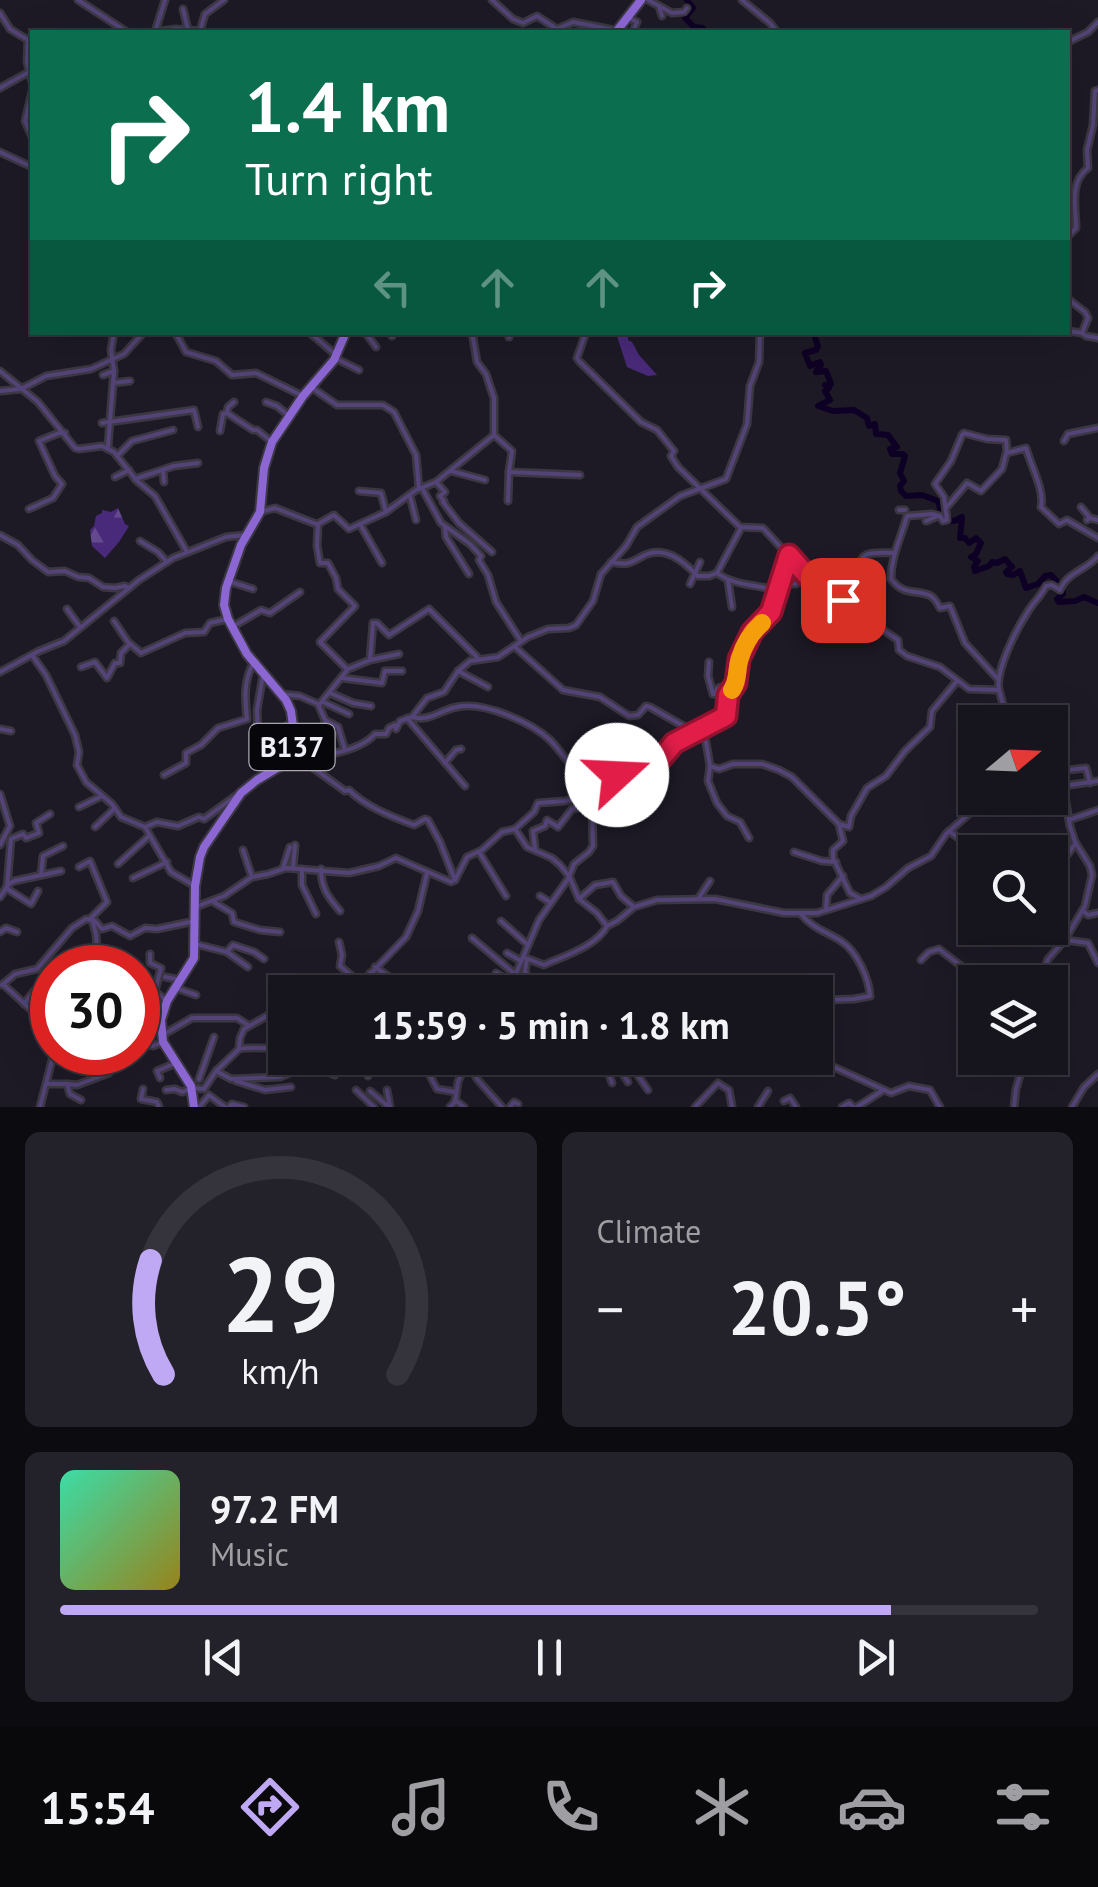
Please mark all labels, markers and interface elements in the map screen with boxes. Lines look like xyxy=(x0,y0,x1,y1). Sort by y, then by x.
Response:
text: 1.4 km xyxy=(245,61,450,151)
icon: right xyxy=(80,70,210,200)
text: Turn right xyxy=(245,149,433,207)
icon: left xyxy=(365,260,420,315)
icon: ahead xyxy=(470,260,525,315)
icon: ahead xyxy=(575,260,630,315)
icon: right xyxy=(680,260,735,315)
pin xyxy=(801,558,886,643)
icon: arrive xyxy=(816,573,871,628)
north arrow xyxy=(958,705,1068,815)
map controls xyxy=(958,705,1068,1075)
position arrow xyxy=(565,723,669,827)
road number: B137 xyxy=(250,724,334,770)
button: search xyxy=(958,835,1068,945)
speed limit sign: 30 xyxy=(30,945,160,1075)
button: layers xyxy=(958,965,1068,1075)
text: 15:59 · 5 min · 1.8 km xyxy=(371,1000,730,1049)
text: Climate xyxy=(597,1210,701,1252)
text: 29 xyxy=(222,1226,340,1361)
text: 20.5° xyxy=(728,1259,907,1356)
text: − xyxy=(597,1273,624,1344)
text: + xyxy=(1010,1273,1038,1344)
text: km/h xyxy=(242,1348,320,1394)
text: 97.2 FM xyxy=(210,1484,339,1533)
text: Music xyxy=(210,1533,289,1575)
icon: previous xyxy=(196,1630,251,1685)
icon: pause xyxy=(522,1630,577,1685)
icon: next xyxy=(848,1630,903,1685)
icon: directions xyxy=(235,1772,305,1842)
icon: music xyxy=(386,1772,456,1842)
icon: phone xyxy=(536,1772,606,1842)
icon: climate xyxy=(687,1772,757,1842)
icon: car xyxy=(837,1772,907,1842)
icon: filters xyxy=(988,1772,1058,1842)
text: 15:54 xyxy=(40,1778,154,1836)

